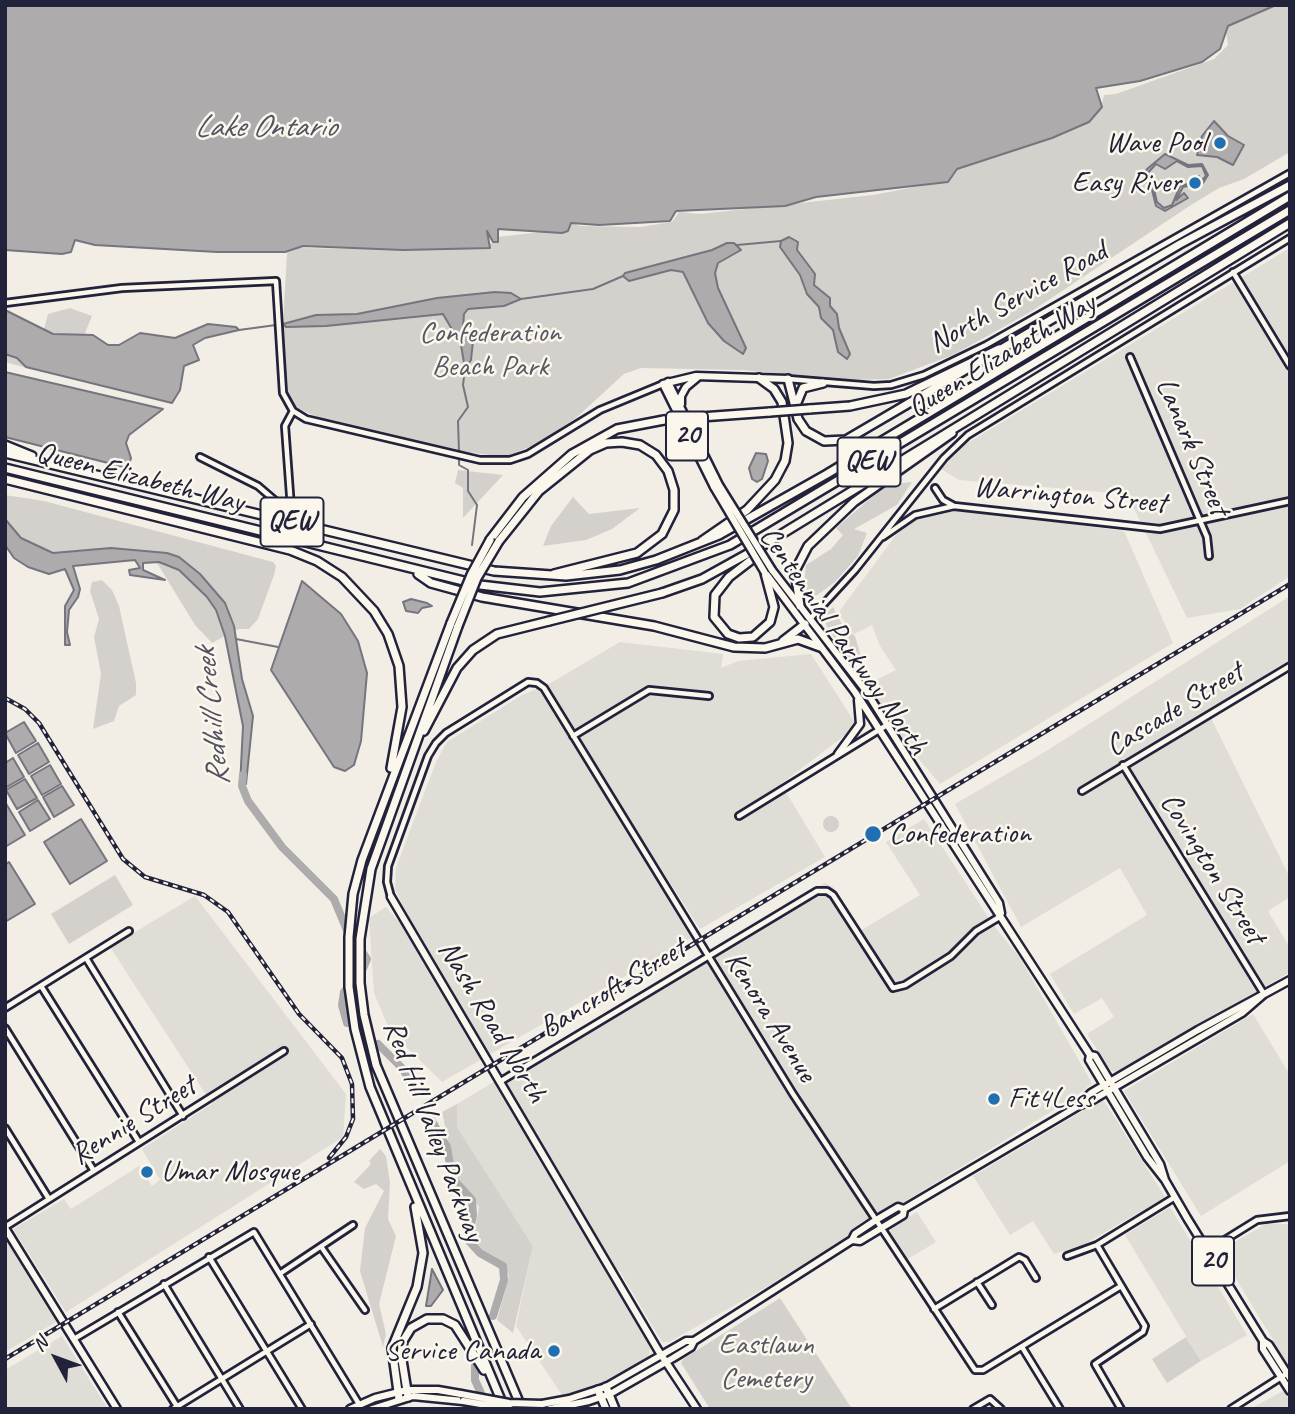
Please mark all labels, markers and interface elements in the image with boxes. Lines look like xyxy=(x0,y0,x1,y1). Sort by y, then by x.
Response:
water label: Lake Ontario xyxy=(194,109,336,147)
place label: Wave Pool xyxy=(1106,125,1206,161)
marker: Wave Pool xyxy=(1212,135,1228,151)
place label: Easy River xyxy=(1072,165,1181,201)
marker: Easy River xyxy=(1187,175,1203,191)
street label: North Service Road xyxy=(922,234,1114,362)
street label: Queen Elizabeth Way xyxy=(902,286,1102,426)
park label: Confederation Beach Park xyxy=(419,315,561,386)
street label: Lanark Street xyxy=(1147,373,1237,521)
road number: 20 xyxy=(666,412,708,460)
street label: Queen Elizabeth Way xyxy=(33,435,247,521)
road number: QEW xyxy=(838,438,900,486)
street label: Warrington Street xyxy=(972,470,1168,522)
road number: QEW xyxy=(260,498,324,546)
street label: Centennial Parkway North xyxy=(751,520,935,762)
water label: Redhill Creek xyxy=(187,646,239,788)
street label: Cascade Street xyxy=(1100,655,1250,765)
street label: Covington Street xyxy=(1151,787,1273,951)
place label: Confederation xyxy=(889,816,1031,852)
marker: Confederation xyxy=(863,824,883,844)
street label: Bancroft Street xyxy=(533,931,693,1047)
street label: Nash Road North xyxy=(430,934,554,1110)
street label: Kenora Avenue xyxy=(716,945,824,1089)
street label: Red Hill Valley Parkway xyxy=(374,1015,492,1247)
street label: Rennie Street xyxy=(65,1069,203,1173)
place label: Fit4Less xyxy=(1008,1081,1094,1117)
marker: Fit4Less xyxy=(986,1091,1002,1107)
place label: Umar Mosque xyxy=(161,1154,299,1190)
marker: Umar Mosque xyxy=(139,1164,155,1180)
road number: 20 xyxy=(1192,1236,1234,1286)
north arrow xyxy=(21,1323,91,1393)
park label: Eastlawn Cemetery xyxy=(718,1327,814,1398)
text: N xyxy=(27,1332,53,1357)
place label: Service Canada xyxy=(385,1333,540,1369)
marker: Service Canada xyxy=(546,1343,562,1359)

